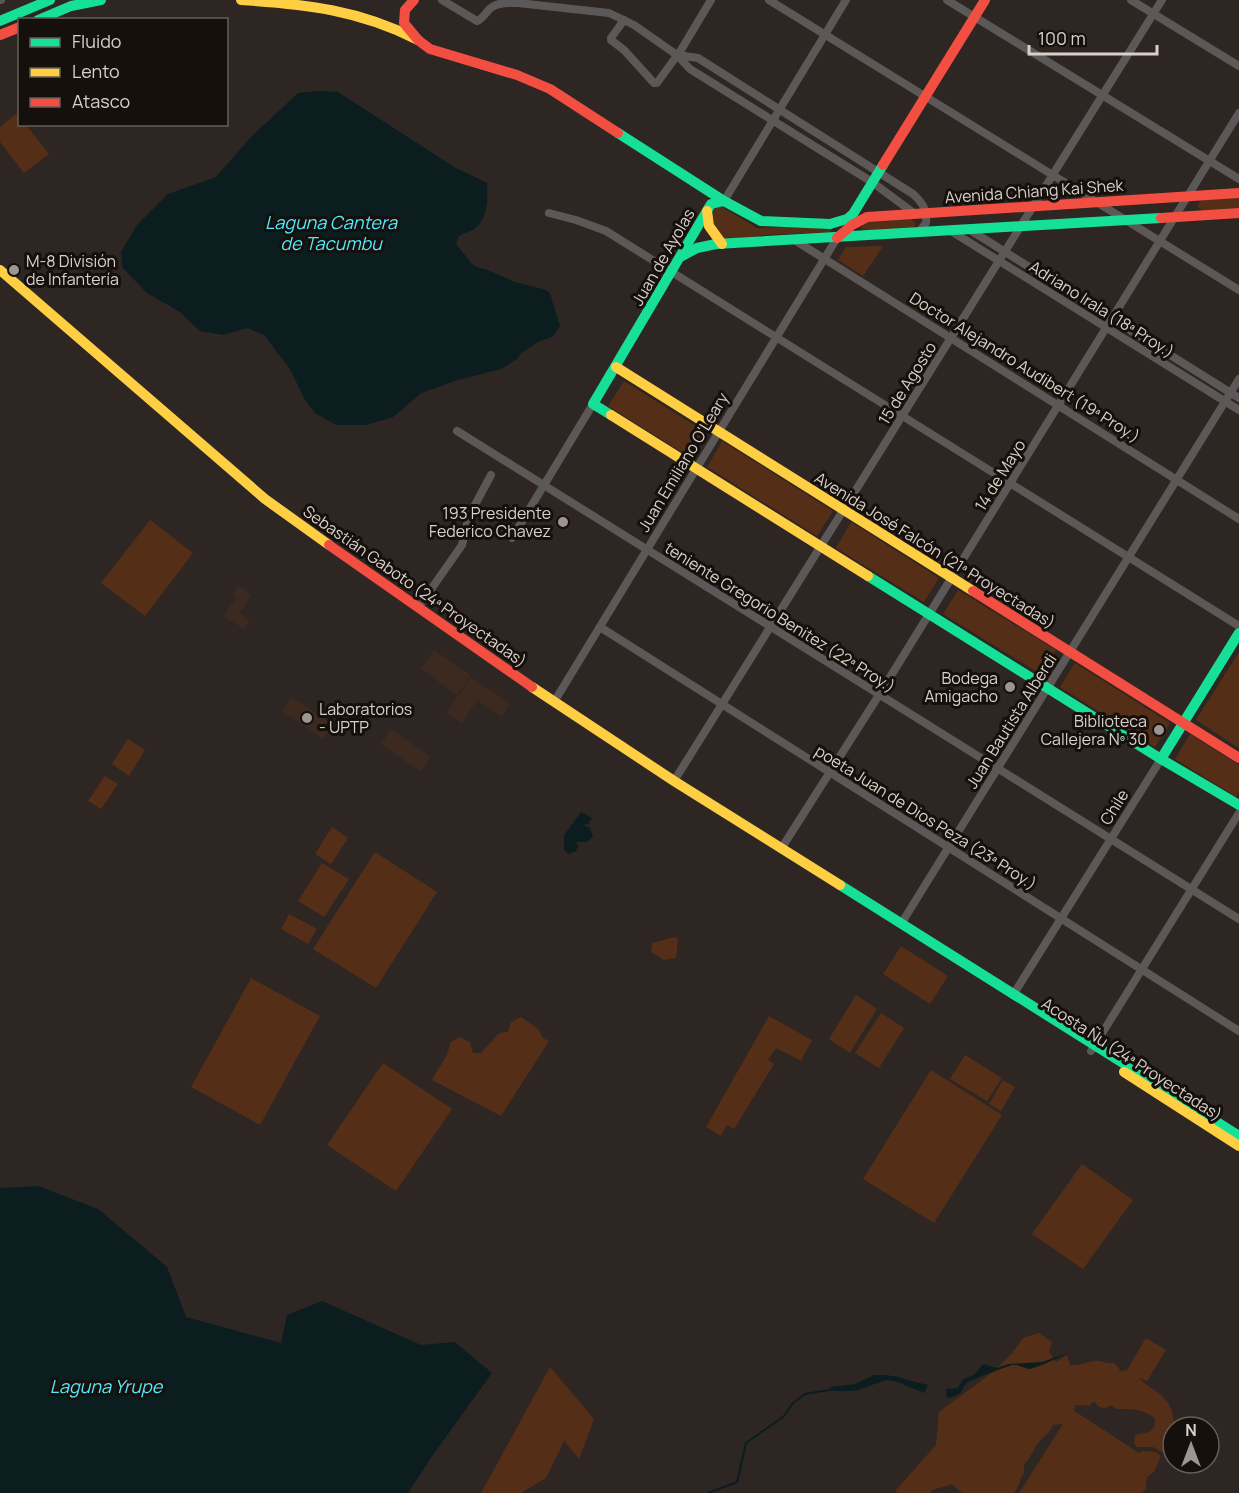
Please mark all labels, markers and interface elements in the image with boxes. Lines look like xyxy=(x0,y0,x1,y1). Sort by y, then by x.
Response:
legend xyxy=(18,18,228,126)
scale bar xyxy=(1029,18,1156,56)
text: 100 m xyxy=(1038,26,1086,50)
text: Fluido xyxy=(72,29,121,53)
text: Lento xyxy=(72,59,120,83)
text: Atasco xyxy=(72,89,130,113)
street label: Avenida Chiang Kai Shek xyxy=(944,174,1125,208)
street label: Juan de Ayolas xyxy=(626,205,700,309)
water label: Laguna Cantera de Tacumbu xyxy=(265,210,398,255)
place label: M-8 División de Infantería xyxy=(26,250,119,290)
street label: Adriano Irala (18ª Proy.) xyxy=(1025,255,1179,363)
marker: M-8 División de Infantería xyxy=(7,263,21,277)
street label: Doctor Alejandro Audibert (19ª Proy.) xyxy=(906,287,1144,447)
street label: 15 de Agosto xyxy=(873,337,941,429)
street label: Juan Emiliano O'Leary xyxy=(633,388,734,536)
street label: 14 de Mayo xyxy=(969,435,1031,515)
street label: Avenida José Falcón (21ª Proyectadas) xyxy=(811,467,1059,633)
street label: Sebastián Gaboto (24ª Proyectadas) xyxy=(299,500,531,672)
place label: 193 Presidente Federico Chavez xyxy=(429,502,551,542)
marker: 193 Presidente Federico Chavez xyxy=(556,515,570,529)
street label: teniente Gregorio Benitez (22ª Proy.) xyxy=(661,537,899,697)
street label: Juan Bautista Alberdi xyxy=(961,649,1061,793)
place label: Bodega Amigacho xyxy=(924,667,998,707)
marker: Bodega Amigacho xyxy=(1003,680,1017,694)
place label: Laboratorios - UPTP xyxy=(319,698,412,738)
place label: Biblioteca Callejera Nº 30 xyxy=(1041,710,1147,750)
marker: Laboratorios - UPTP xyxy=(300,711,314,725)
marker: Biblioteca Callejera Nº 30 xyxy=(1152,723,1166,737)
street label: poeta Juan de Dios Peza (23ª Proy.) xyxy=(811,739,1041,895)
street label: Chile xyxy=(1095,785,1133,829)
street label: Acosta Ñu (24ª Proyectadas) xyxy=(1037,992,1227,1126)
water label: Laguna Yrupe xyxy=(50,1374,164,1398)
north arrow xyxy=(1161,1415,1221,1475)
text: N xyxy=(1185,1419,1197,1441)

